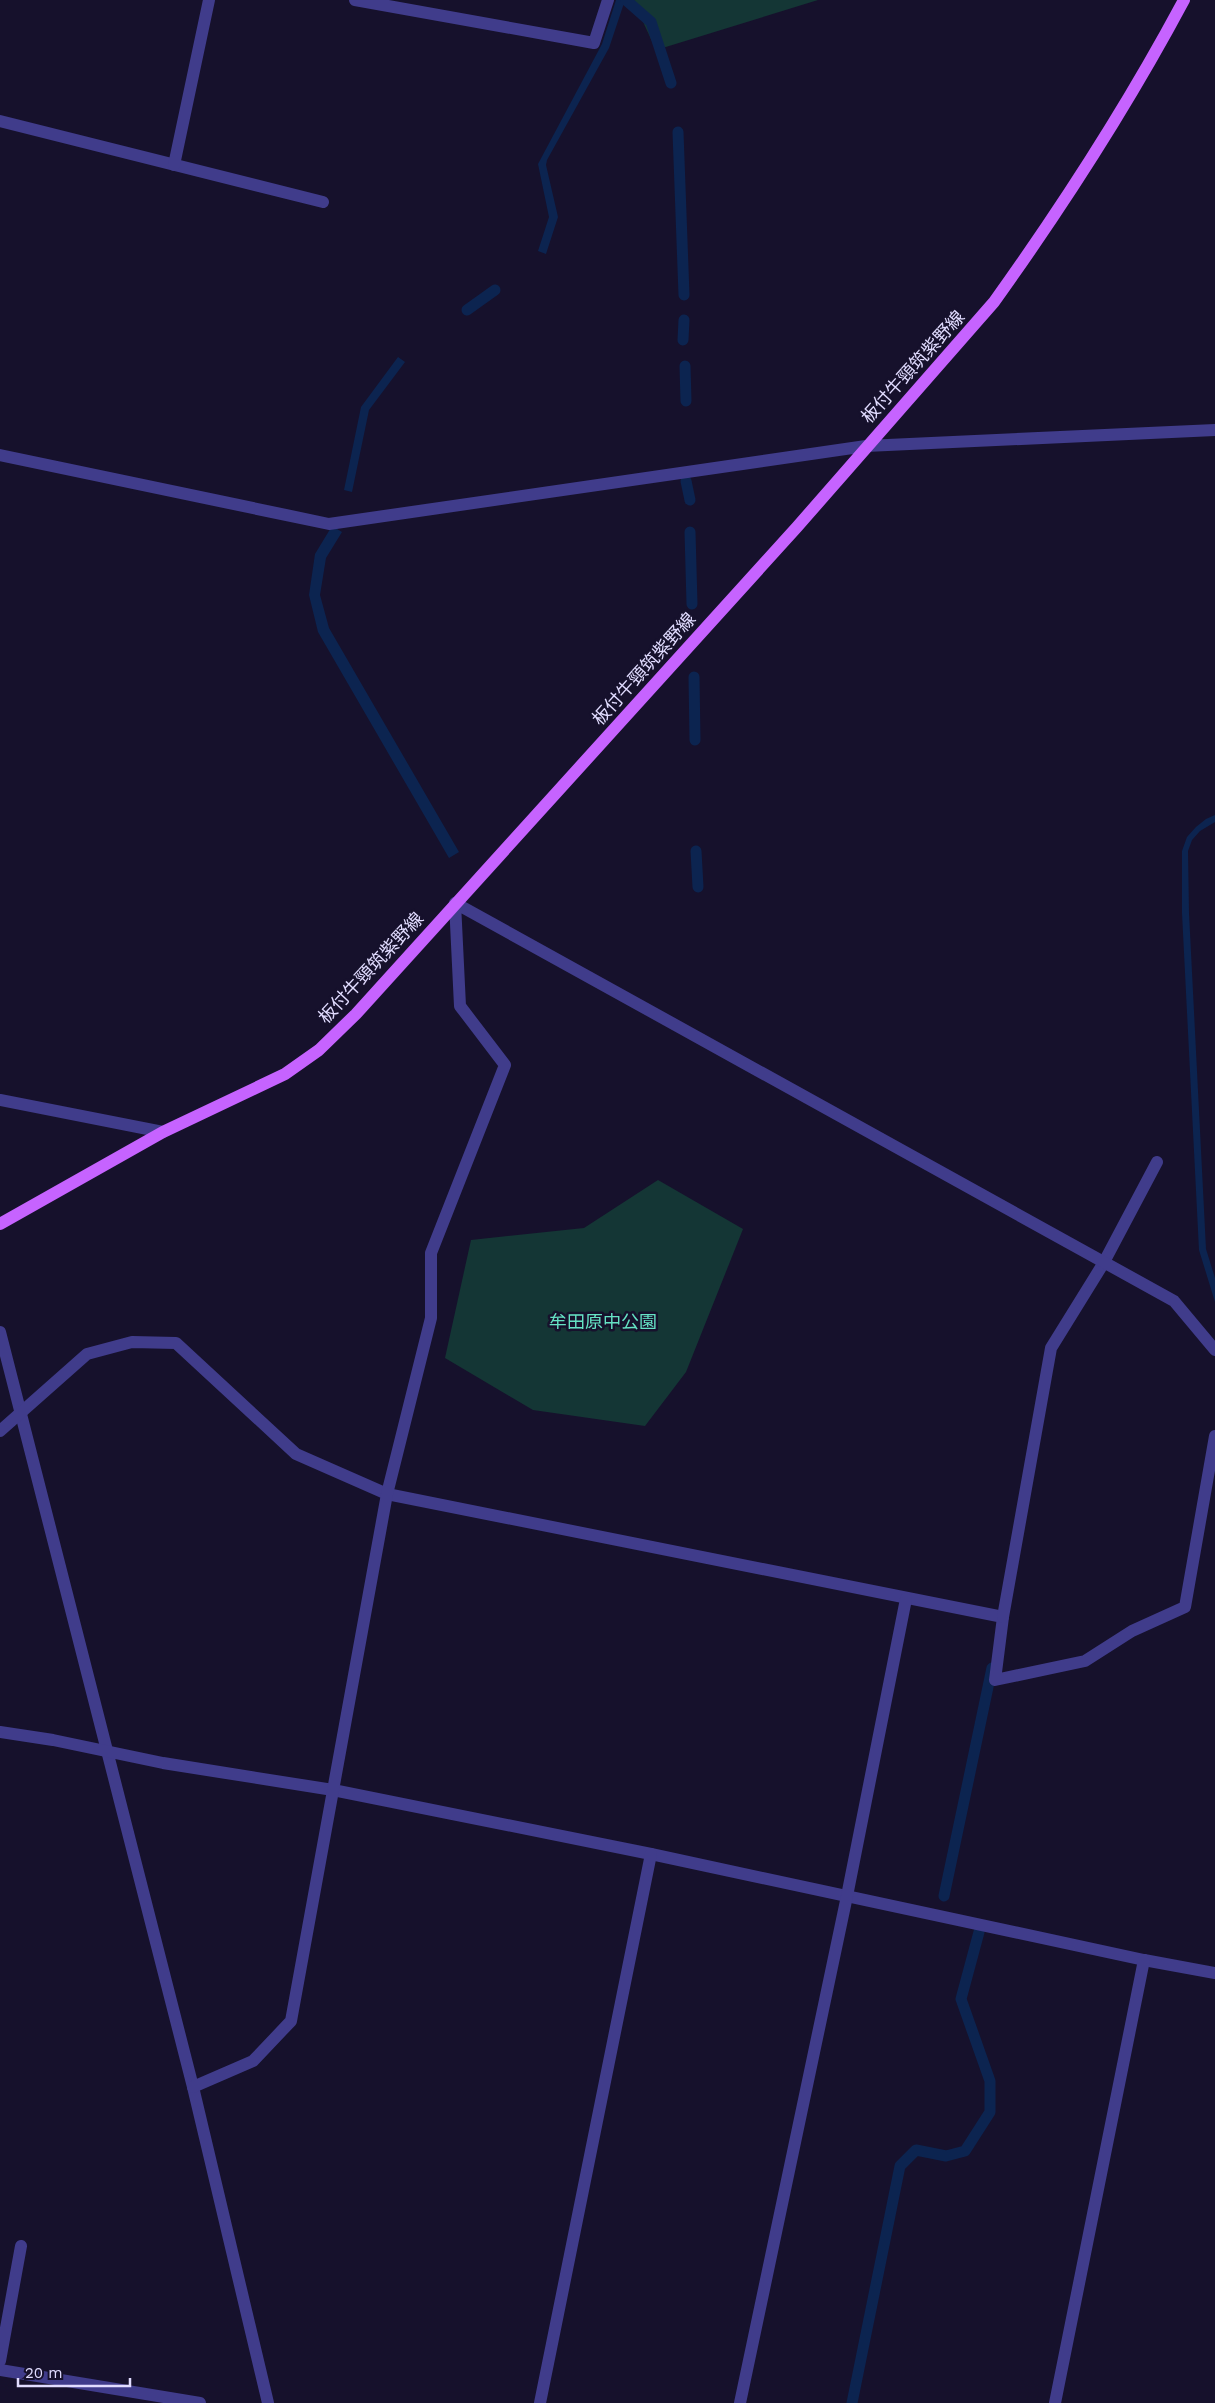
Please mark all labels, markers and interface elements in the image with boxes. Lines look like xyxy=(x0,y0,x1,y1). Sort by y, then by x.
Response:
street label: 板付牛頸筑紫野線 xyxy=(857,306,969,427)
street label: 板付牛頸筑紫野線 xyxy=(588,608,700,729)
street label: 板付牛頸筑紫野線 xyxy=(314,908,427,1027)
park label: 牟田原中公園 xyxy=(549,1311,657,1332)
scale bar xyxy=(18,2356,130,2388)
text: 20 m xyxy=(25,2364,63,2382)

